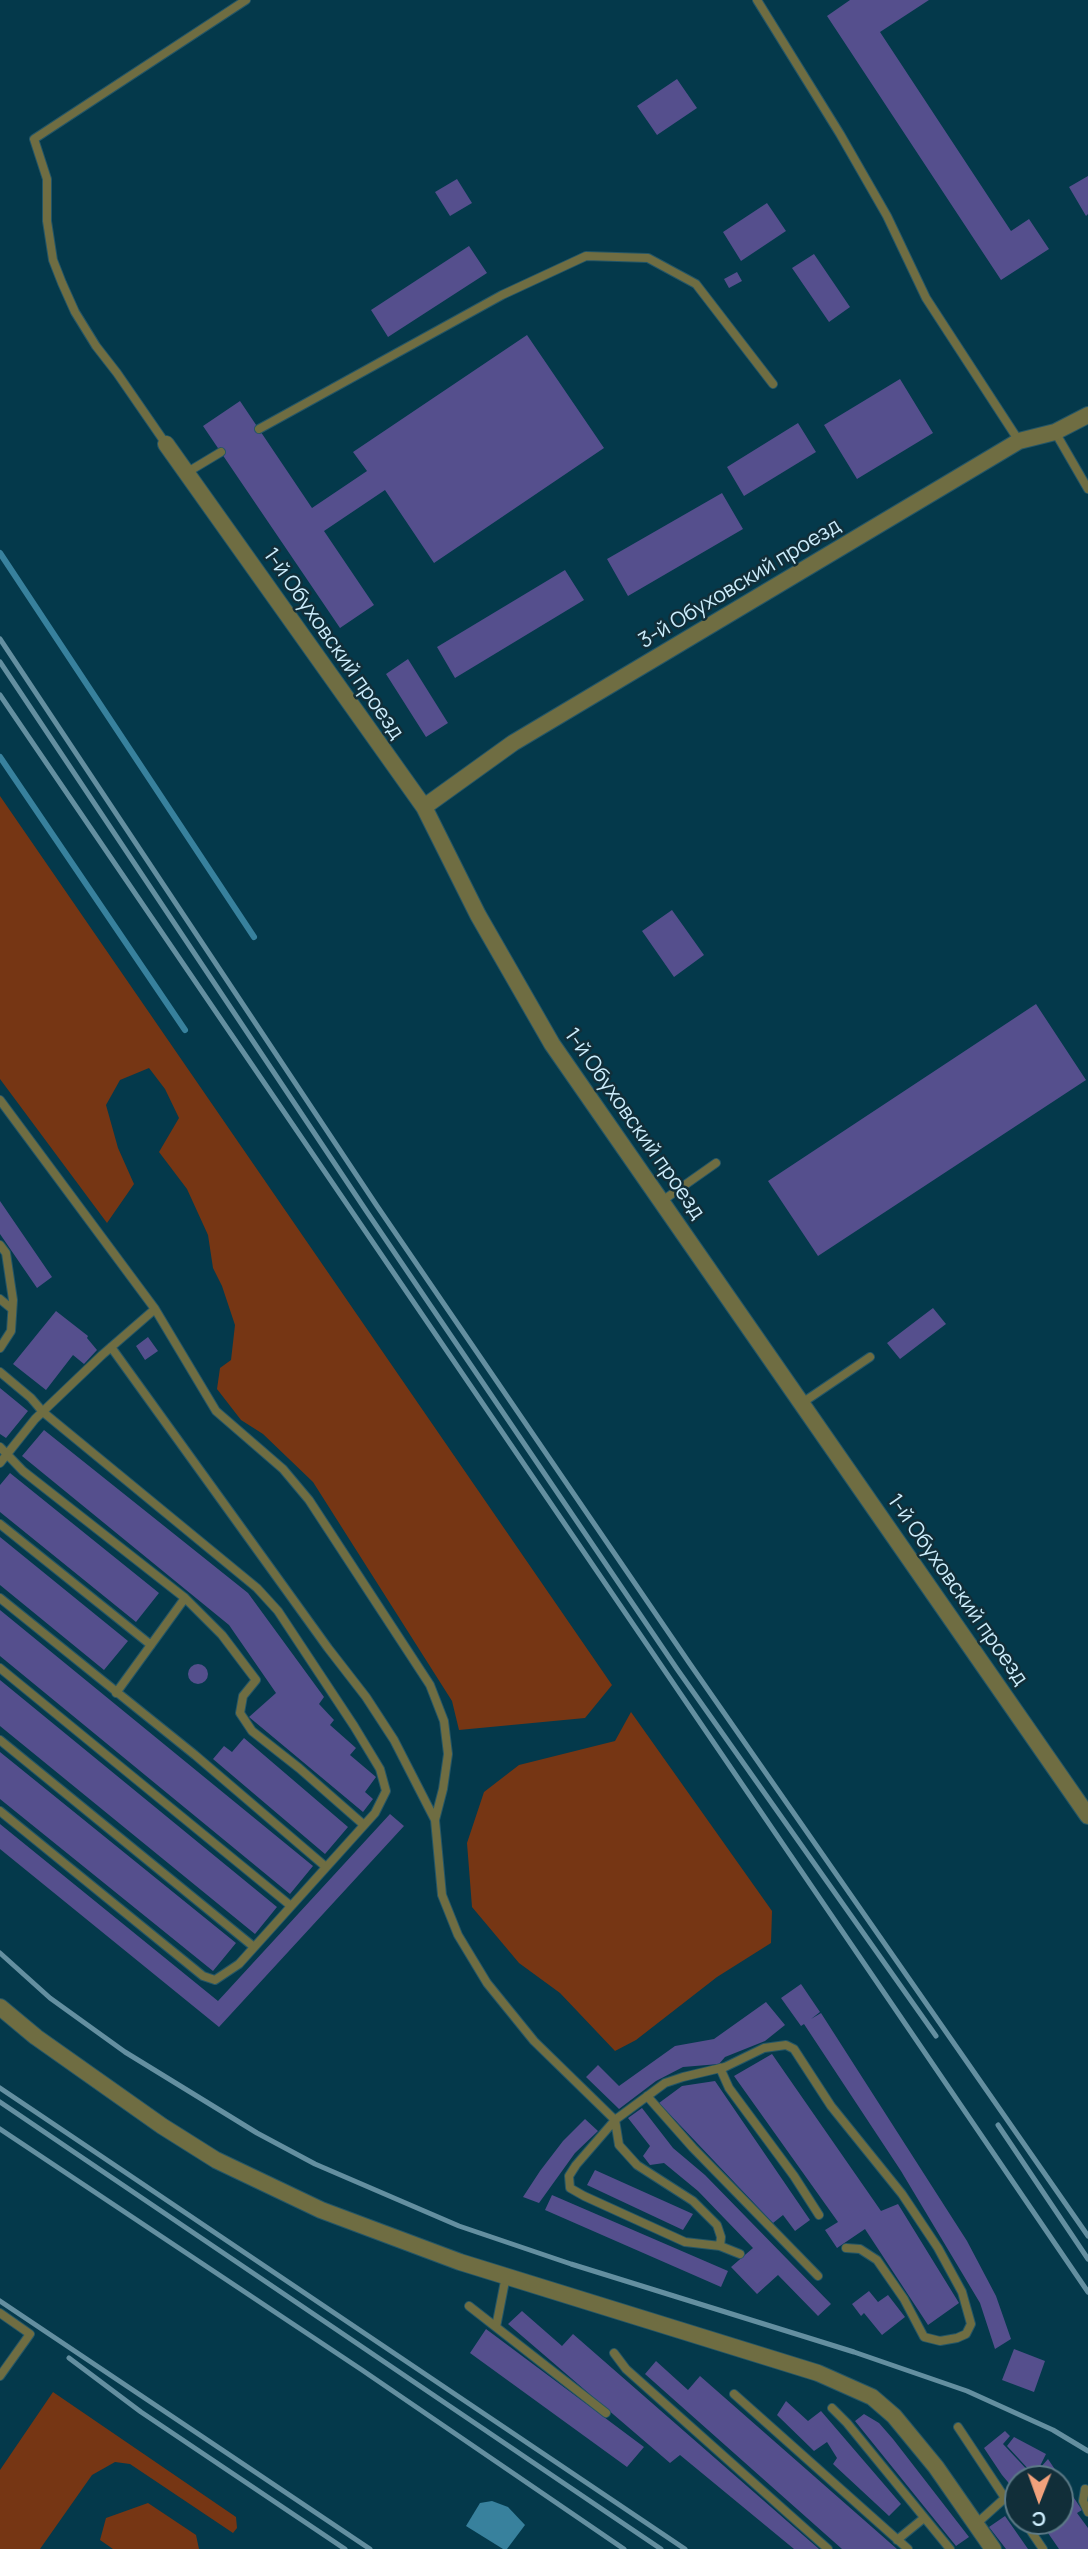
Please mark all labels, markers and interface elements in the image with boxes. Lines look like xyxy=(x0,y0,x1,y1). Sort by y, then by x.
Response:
street label: 3-й Обуховский проезд xyxy=(635,514,845,654)
street label: 1-й Обуховский проезд xyxy=(257,544,409,744)
street label: 1-й Обуховский проезд xyxy=(558,1024,710,1224)
street label: 1-й Обуховский проезд xyxy=(881,1490,1033,1690)
north arrow xyxy=(1004,2465,1074,2535)
text: С xyxy=(1031,2506,1046,2532)

